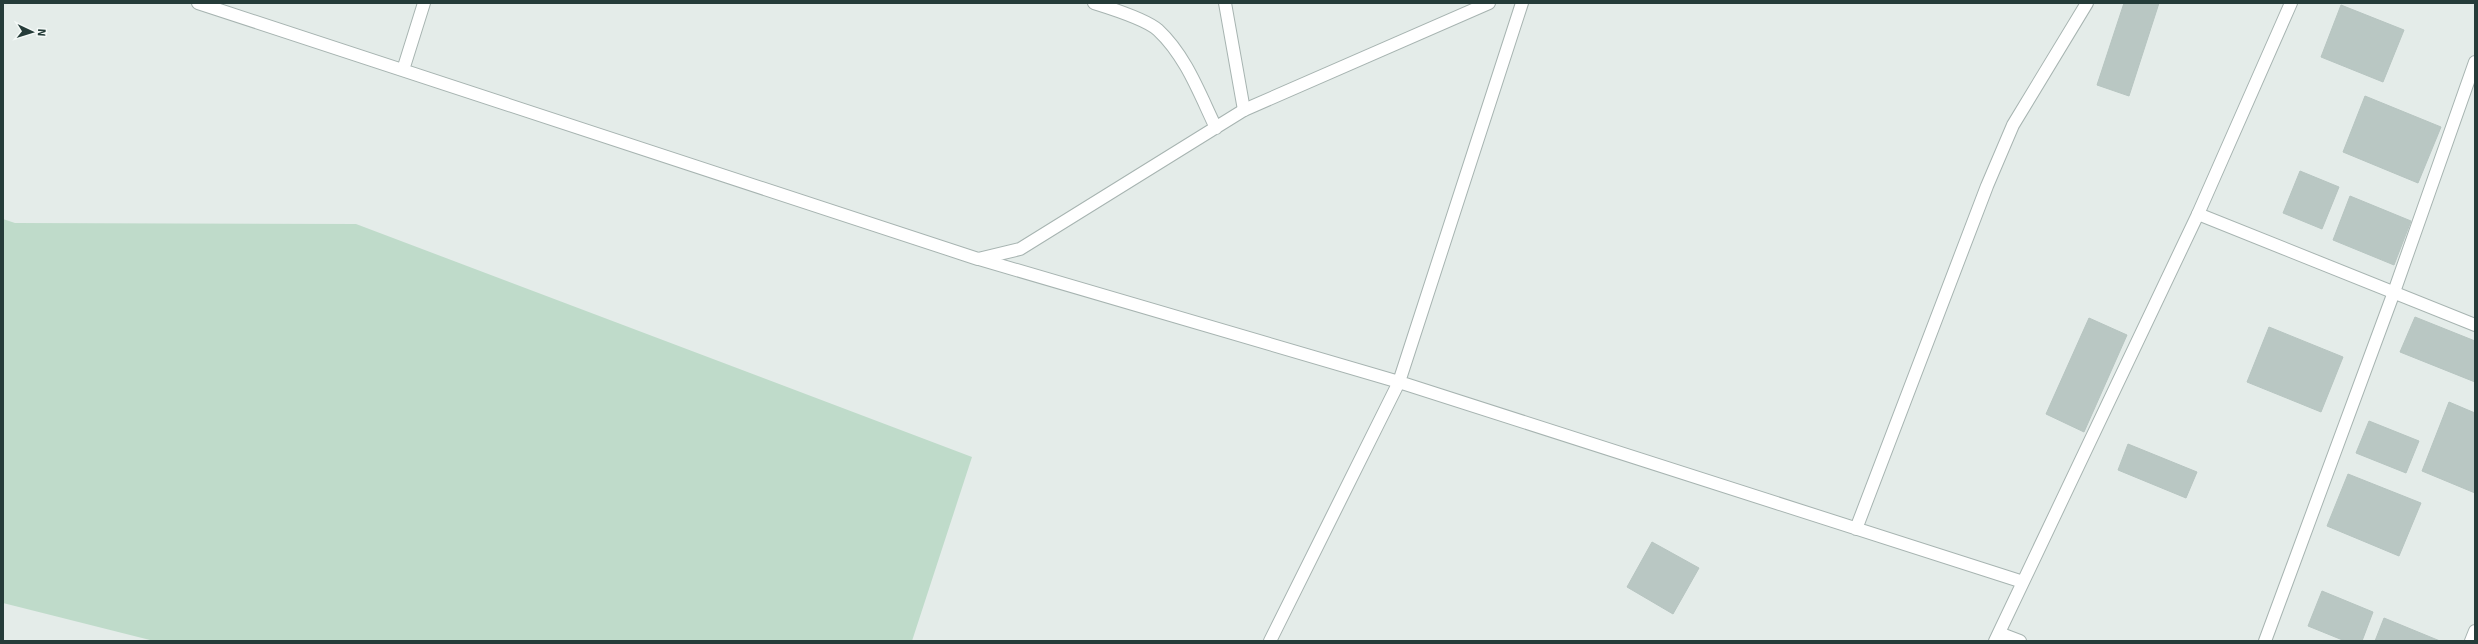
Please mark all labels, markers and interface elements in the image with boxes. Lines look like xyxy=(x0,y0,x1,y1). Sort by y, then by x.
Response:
north arrow xyxy=(12,12,52,52)
text: N xyxy=(35,28,48,37)

